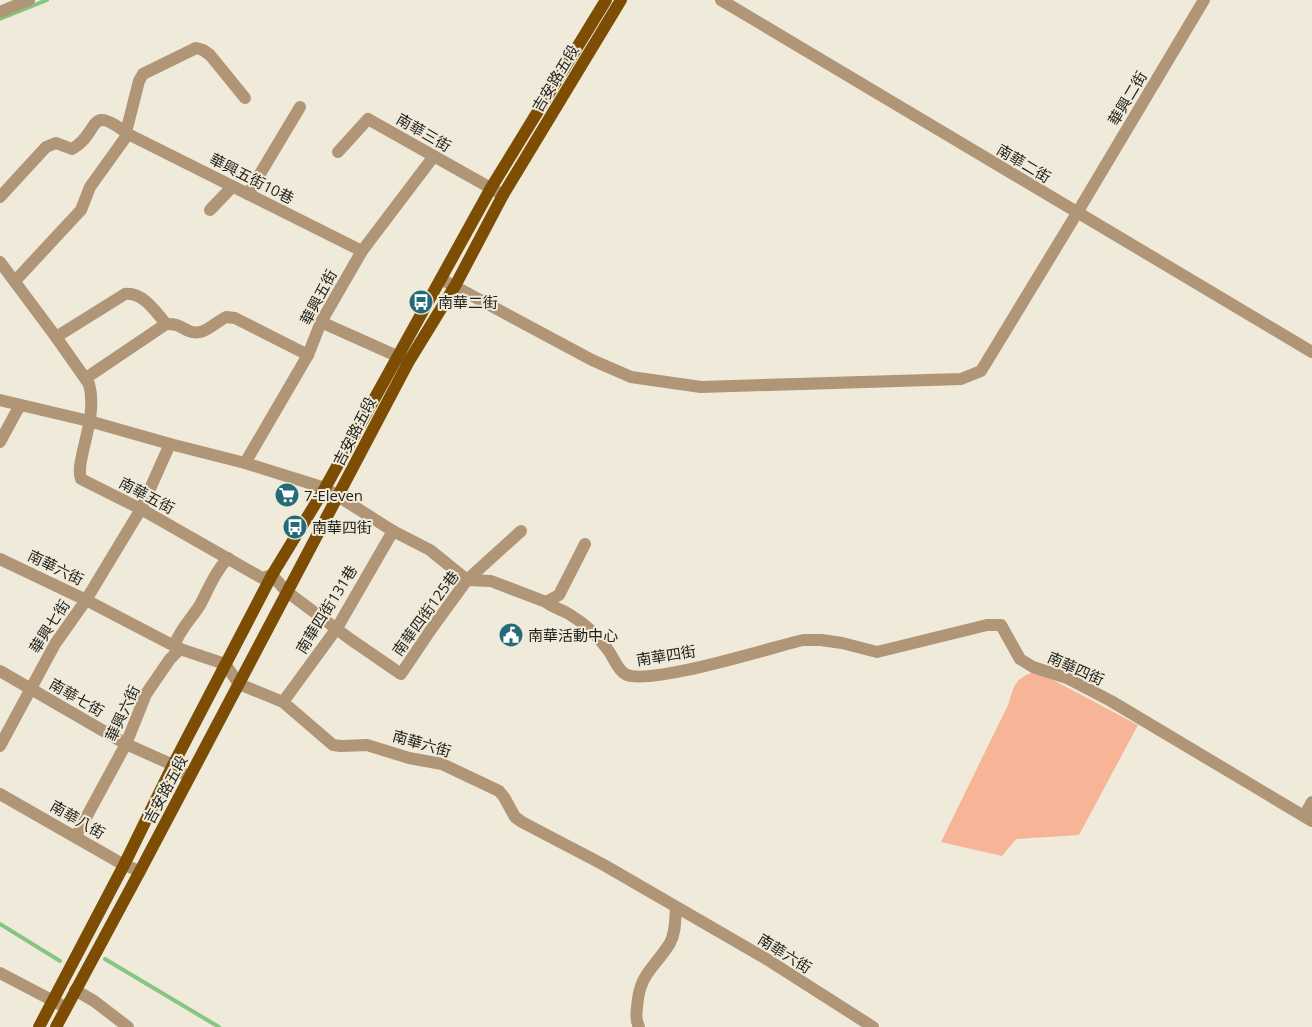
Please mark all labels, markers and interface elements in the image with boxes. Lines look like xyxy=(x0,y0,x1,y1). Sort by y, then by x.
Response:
street label: 吉安路五段 xyxy=(527,41,583,115)
street label: 華興二街 xyxy=(1103,67,1151,129)
street label: 南華三街 xyxy=(393,108,455,156)
street label: 南華二街 xyxy=(993,139,1055,187)
street label: 華興五街10巷 xyxy=(206,148,298,208)
street label: 華興五街 xyxy=(295,266,341,328)
bus stop icon: 南華二街 xyxy=(408,289,434,315)
place label: 南華二街 xyxy=(438,292,498,312)
street label: 吉安路五段 xyxy=(328,393,380,469)
street label: 南華五街 xyxy=(116,472,178,518)
supermarket icon: 7-Eleven xyxy=(274,482,300,508)
place label: 7-Eleven xyxy=(304,485,363,505)
bus stop icon: 南華四街 xyxy=(282,514,308,540)
place label: 南華四街 xyxy=(312,517,372,537)
street label: 南華六街 xyxy=(25,545,87,589)
street label: 南華四街131巷 xyxy=(291,561,361,657)
street label: 南華四街125巷 xyxy=(387,566,463,660)
street label: 華興七街 xyxy=(24,595,74,657)
public building icon: 南華活動中心 xyxy=(498,622,524,648)
place label: 南華活動中心 xyxy=(528,625,618,645)
street label: 南華四街 xyxy=(635,640,697,670)
street label: 南華四街 xyxy=(1045,647,1107,689)
street label: 南華七街 xyxy=(46,673,108,721)
street label: 華興六街 xyxy=(100,682,144,744)
street label: 南華六街 xyxy=(390,725,454,761)
street label: 吉安路五段 xyxy=(139,751,191,827)
street label: 南華八街 xyxy=(47,795,109,843)
street label: 南華六街 xyxy=(754,929,816,977)

